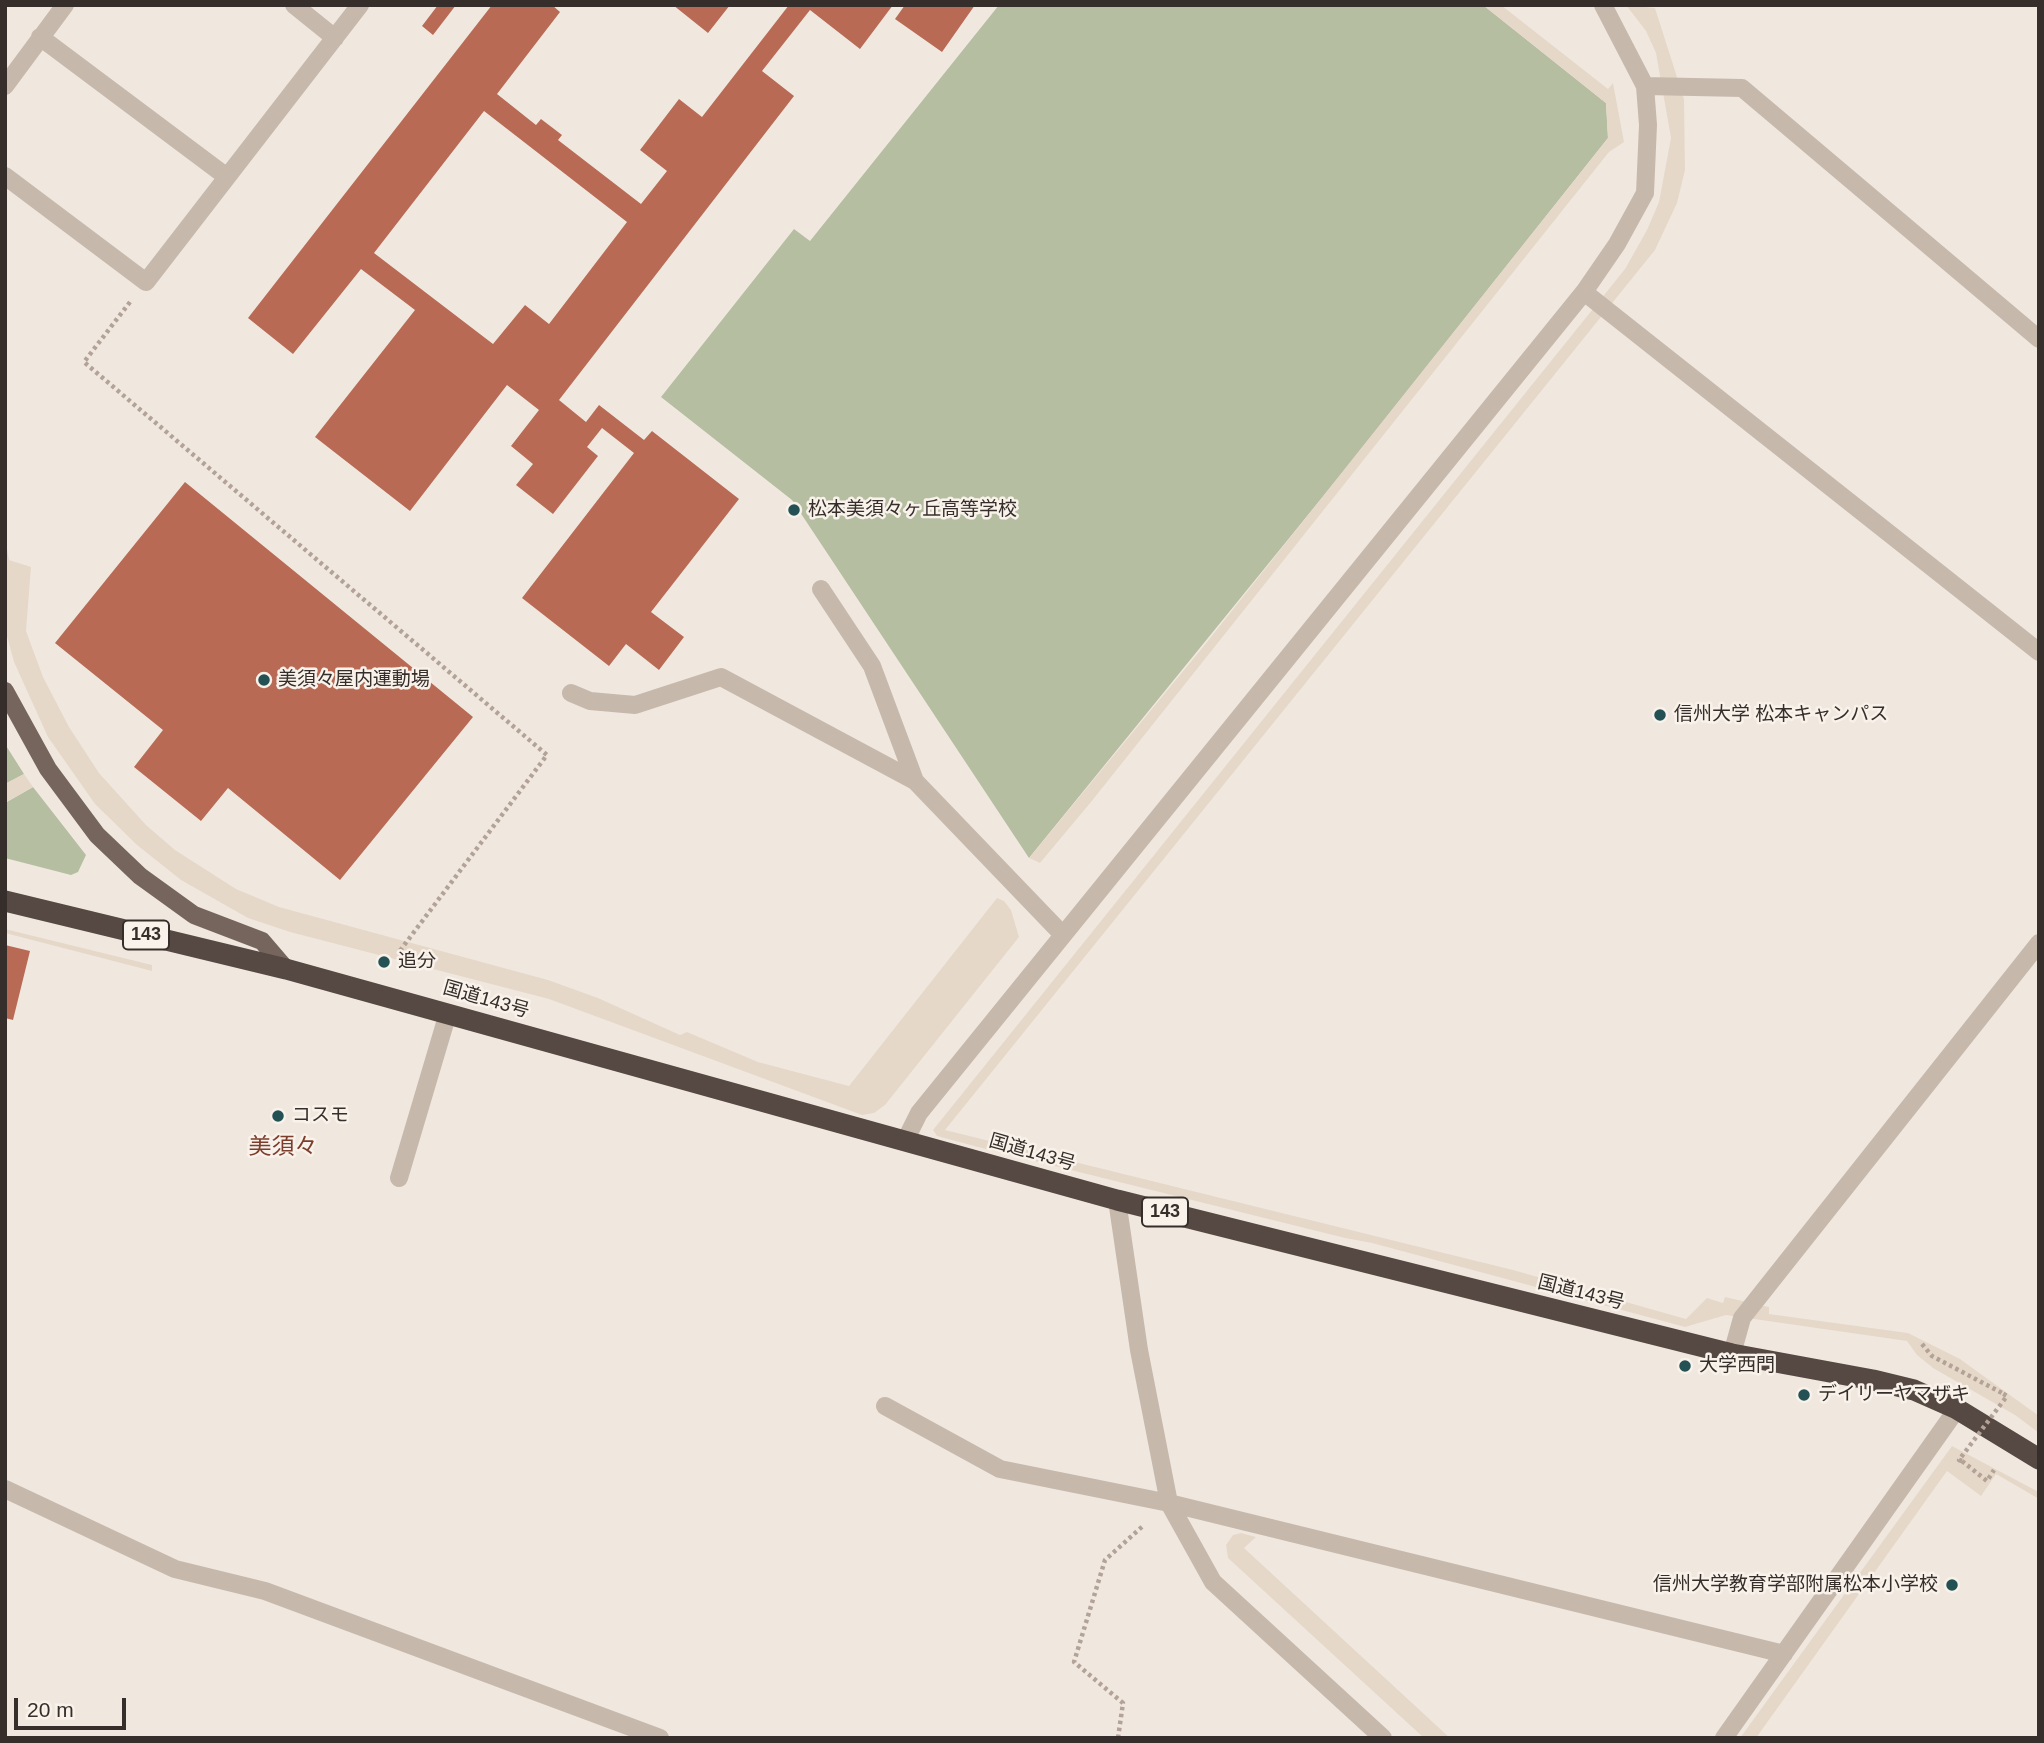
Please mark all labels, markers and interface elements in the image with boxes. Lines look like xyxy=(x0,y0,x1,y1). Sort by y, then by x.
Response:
place label: 松本美須々ヶ丘高等学校 xyxy=(808,499,1017,521)
marker: 松本美須々ヶ丘高等学校 xyxy=(786,502,802,518)
place label: 美須々屋内運動場 xyxy=(278,669,430,691)
marker: 美須々屋内運動場 xyxy=(256,672,272,688)
place label: 信州大学 松本キャンパス xyxy=(1674,704,1888,726)
marker: 信州大学 松本キャンパス xyxy=(1652,707,1668,723)
road number: 143 xyxy=(123,920,169,950)
place label: 追分 xyxy=(398,951,436,973)
marker: 追分 xyxy=(376,954,392,970)
street label: 国道143号 xyxy=(440,977,532,1023)
place label: コスモ xyxy=(292,1105,349,1127)
marker: コスモ xyxy=(270,1108,286,1124)
street label: 国道143号 xyxy=(986,1130,1078,1176)
district label: 美須々 xyxy=(249,1134,317,1162)
road number: 143 xyxy=(1142,1198,1188,1226)
street label: 国道143号 xyxy=(1535,1271,1627,1315)
place label: 大学西門 xyxy=(1699,1355,1775,1377)
marker: 大学西門 xyxy=(1677,1358,1693,1374)
place label: デイリーヤマザキ xyxy=(1818,1384,1970,1406)
marker: デイリーヤマザキ xyxy=(1796,1387,1812,1403)
place label: 信州大学教育学部附属松本小学校 xyxy=(1653,1574,1938,1596)
marker: 信州大学教育学部附属松本小学校 xyxy=(1944,1577,1960,1593)
scale bar xyxy=(18,1684,130,1728)
text: 20 m xyxy=(27,1698,74,1721)

